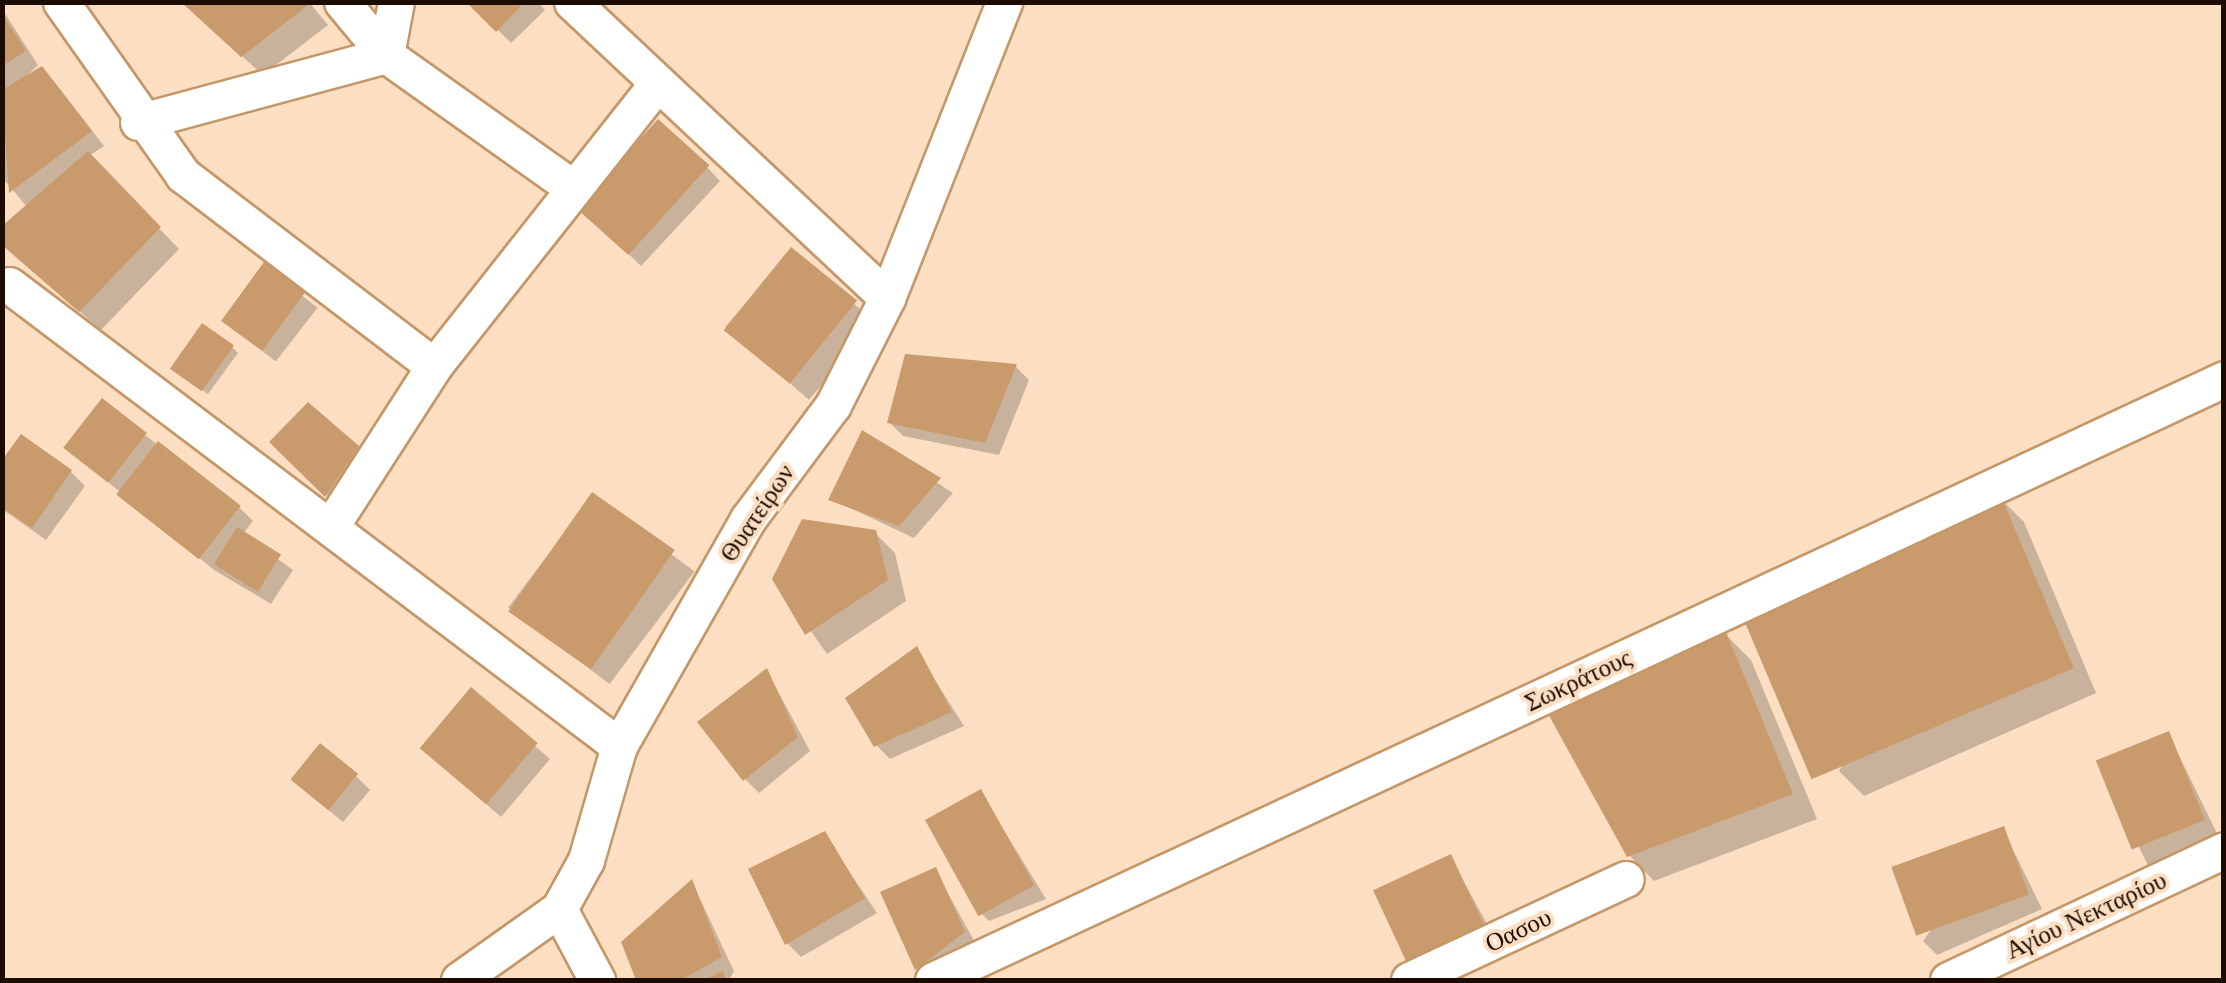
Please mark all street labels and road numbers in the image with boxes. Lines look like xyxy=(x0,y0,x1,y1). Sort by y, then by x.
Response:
street label: Θυατείρων xyxy=(714,459,800,567)
street label: Σωκράτους xyxy=(1520,642,1636,718)
street label: Αγίου Νεκταρίου xyxy=(2001,865,2171,965)
street label: Οασου xyxy=(1480,902,1556,958)

